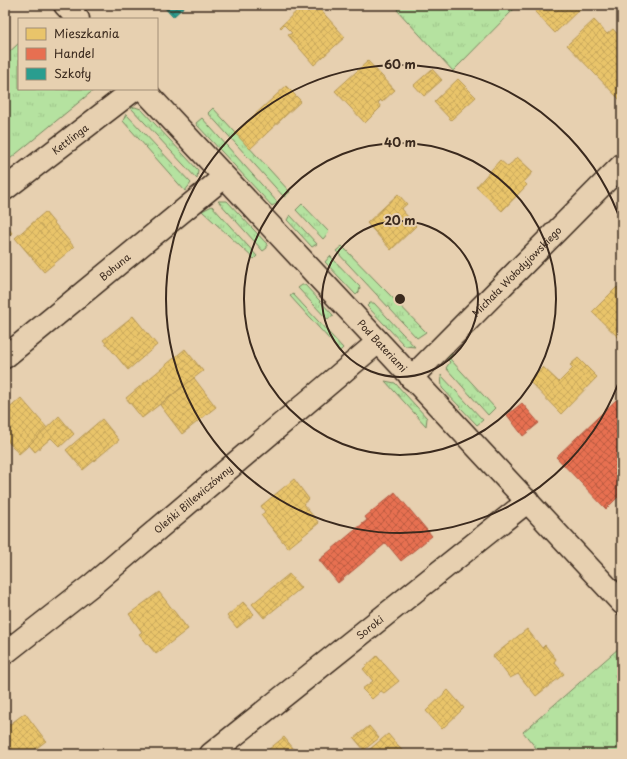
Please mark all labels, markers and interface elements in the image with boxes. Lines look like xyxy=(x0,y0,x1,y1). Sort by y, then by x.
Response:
legend xyxy=(18,18,158,90)
text: Mieszkania xyxy=(54,24,120,42)
text: Handel xyxy=(54,44,94,62)
text: 60 m xyxy=(384,55,416,73)
text: Szkoły xyxy=(54,64,91,82)
street label: Kettlinga xyxy=(48,119,92,158)
text: 40 m xyxy=(384,133,416,151)
text: 20 m xyxy=(384,211,416,229)
street label: Michała Wołodyjowskiego xyxy=(468,222,565,320)
street label: Bohuna xyxy=(96,249,134,284)
centre of rings xyxy=(393,292,407,306)
street label: Pod Bateriami xyxy=(354,316,411,375)
street label: Oleńki Billewiczówny xyxy=(150,461,236,536)
street label: Soroki xyxy=(352,611,386,643)

